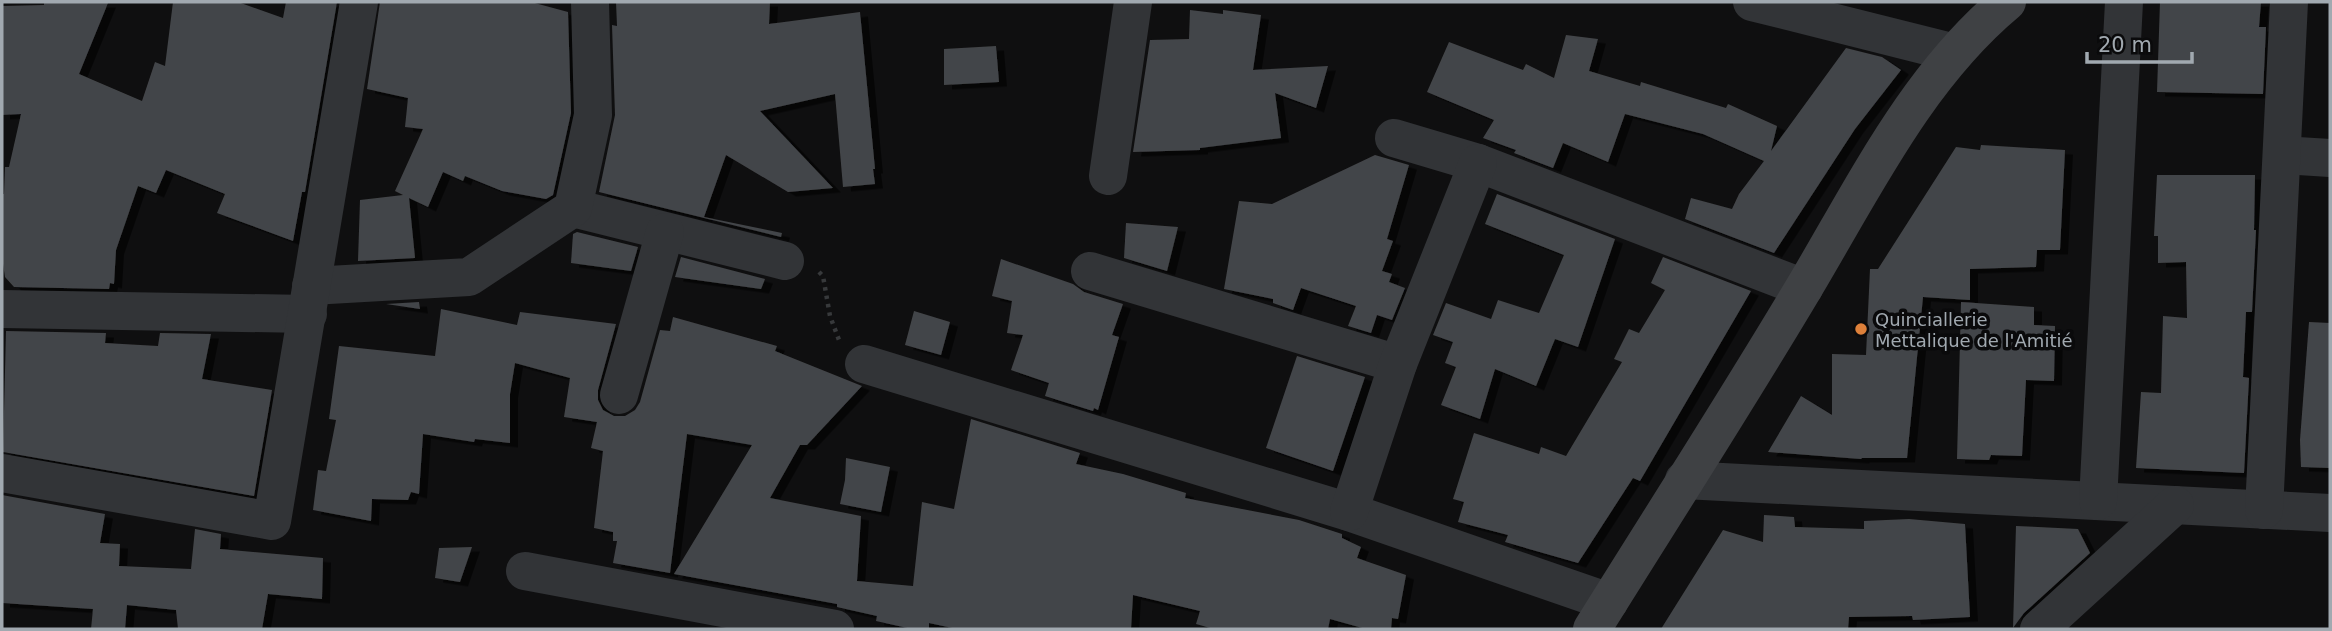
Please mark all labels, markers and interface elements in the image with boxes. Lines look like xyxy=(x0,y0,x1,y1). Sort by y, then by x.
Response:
scale bar xyxy=(2087,21,2192,65)
text: 20 m xyxy=(2098,33,2152,57)
place label: Quinciallerie Mettalique de l'Amitié xyxy=(1875,309,2073,351)
marker: Quinciallerie Mettalique de l'Amitié xyxy=(1853,321,1869,337)

